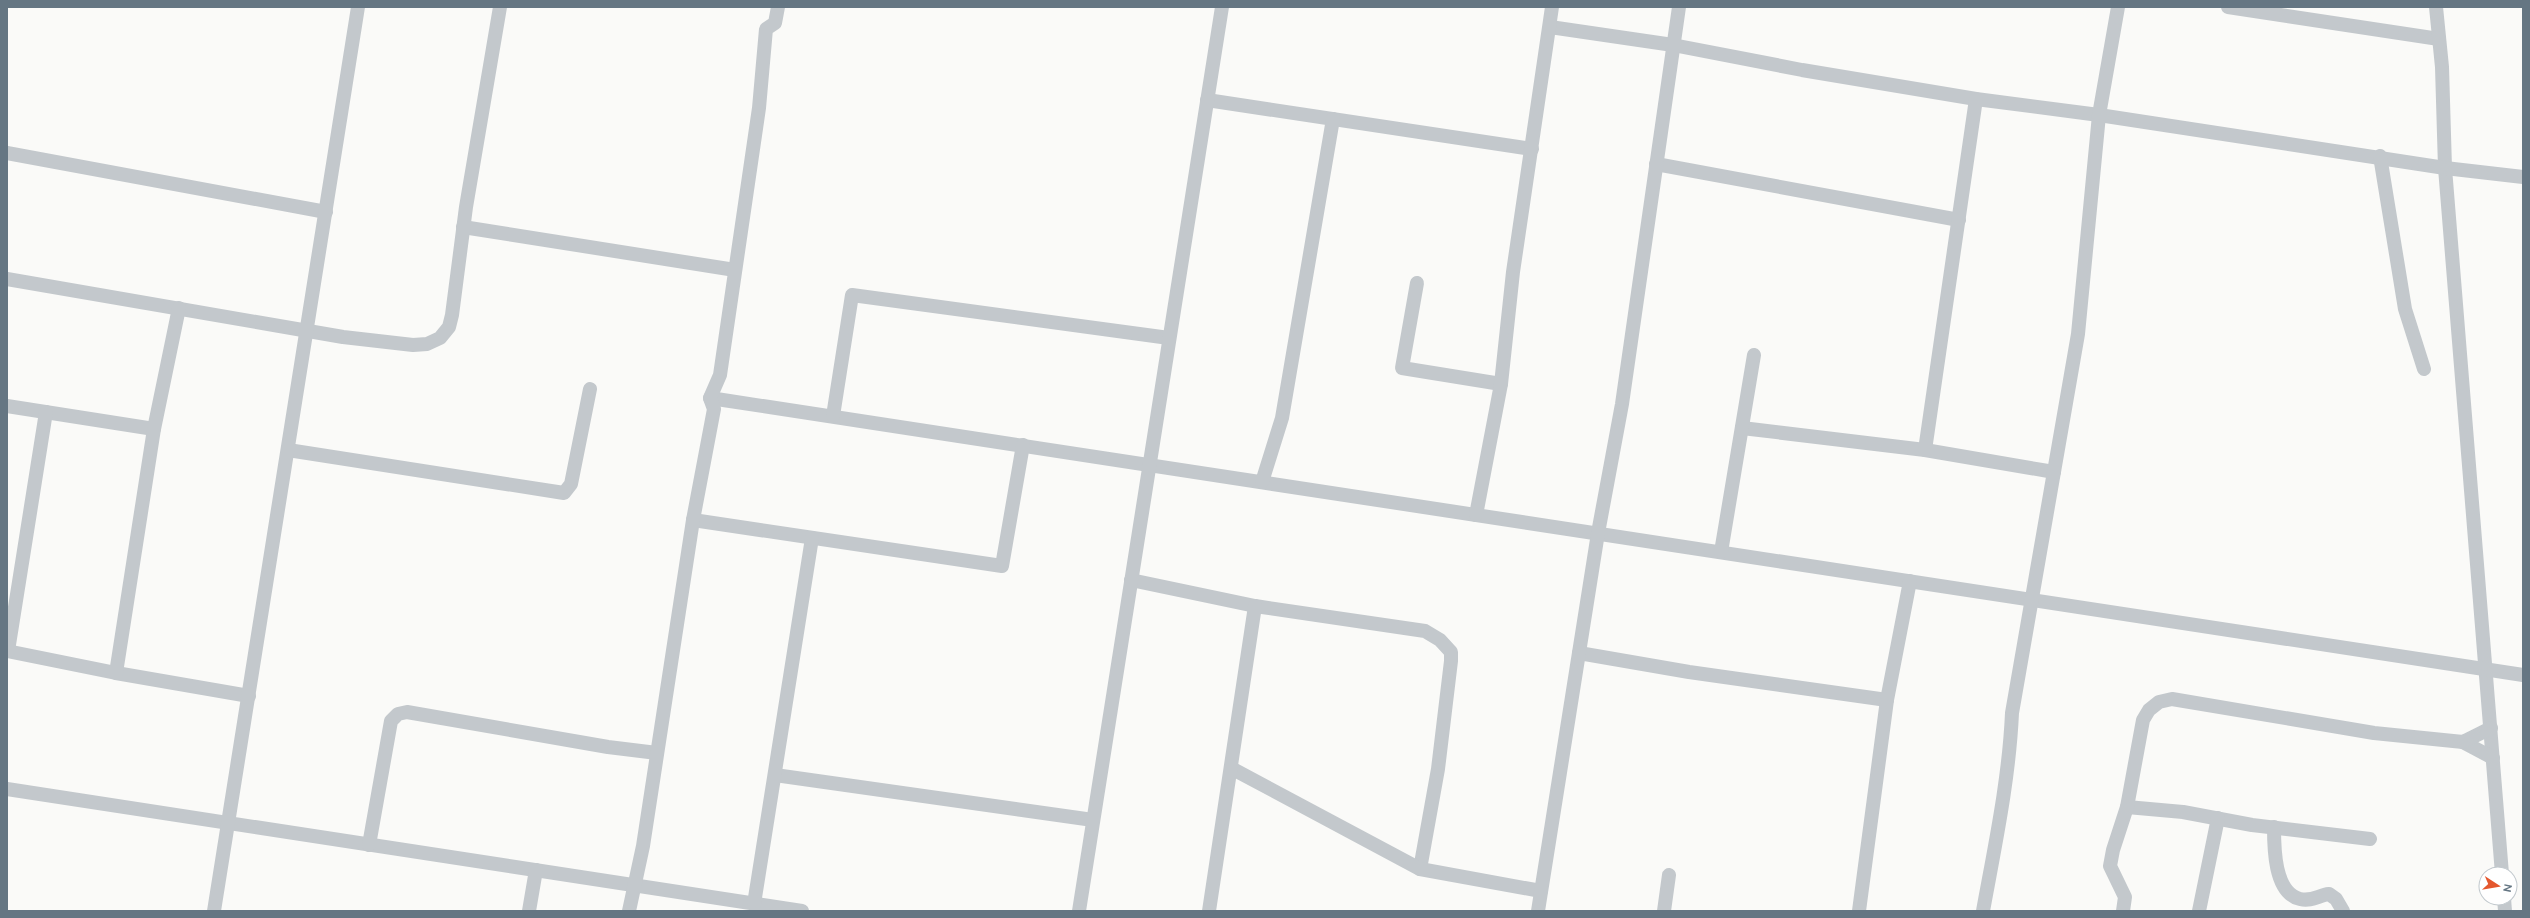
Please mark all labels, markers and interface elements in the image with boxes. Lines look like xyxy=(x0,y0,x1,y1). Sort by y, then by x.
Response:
north arrow xyxy=(2478,866,2518,906)
text: N xyxy=(2501,883,2515,893)

